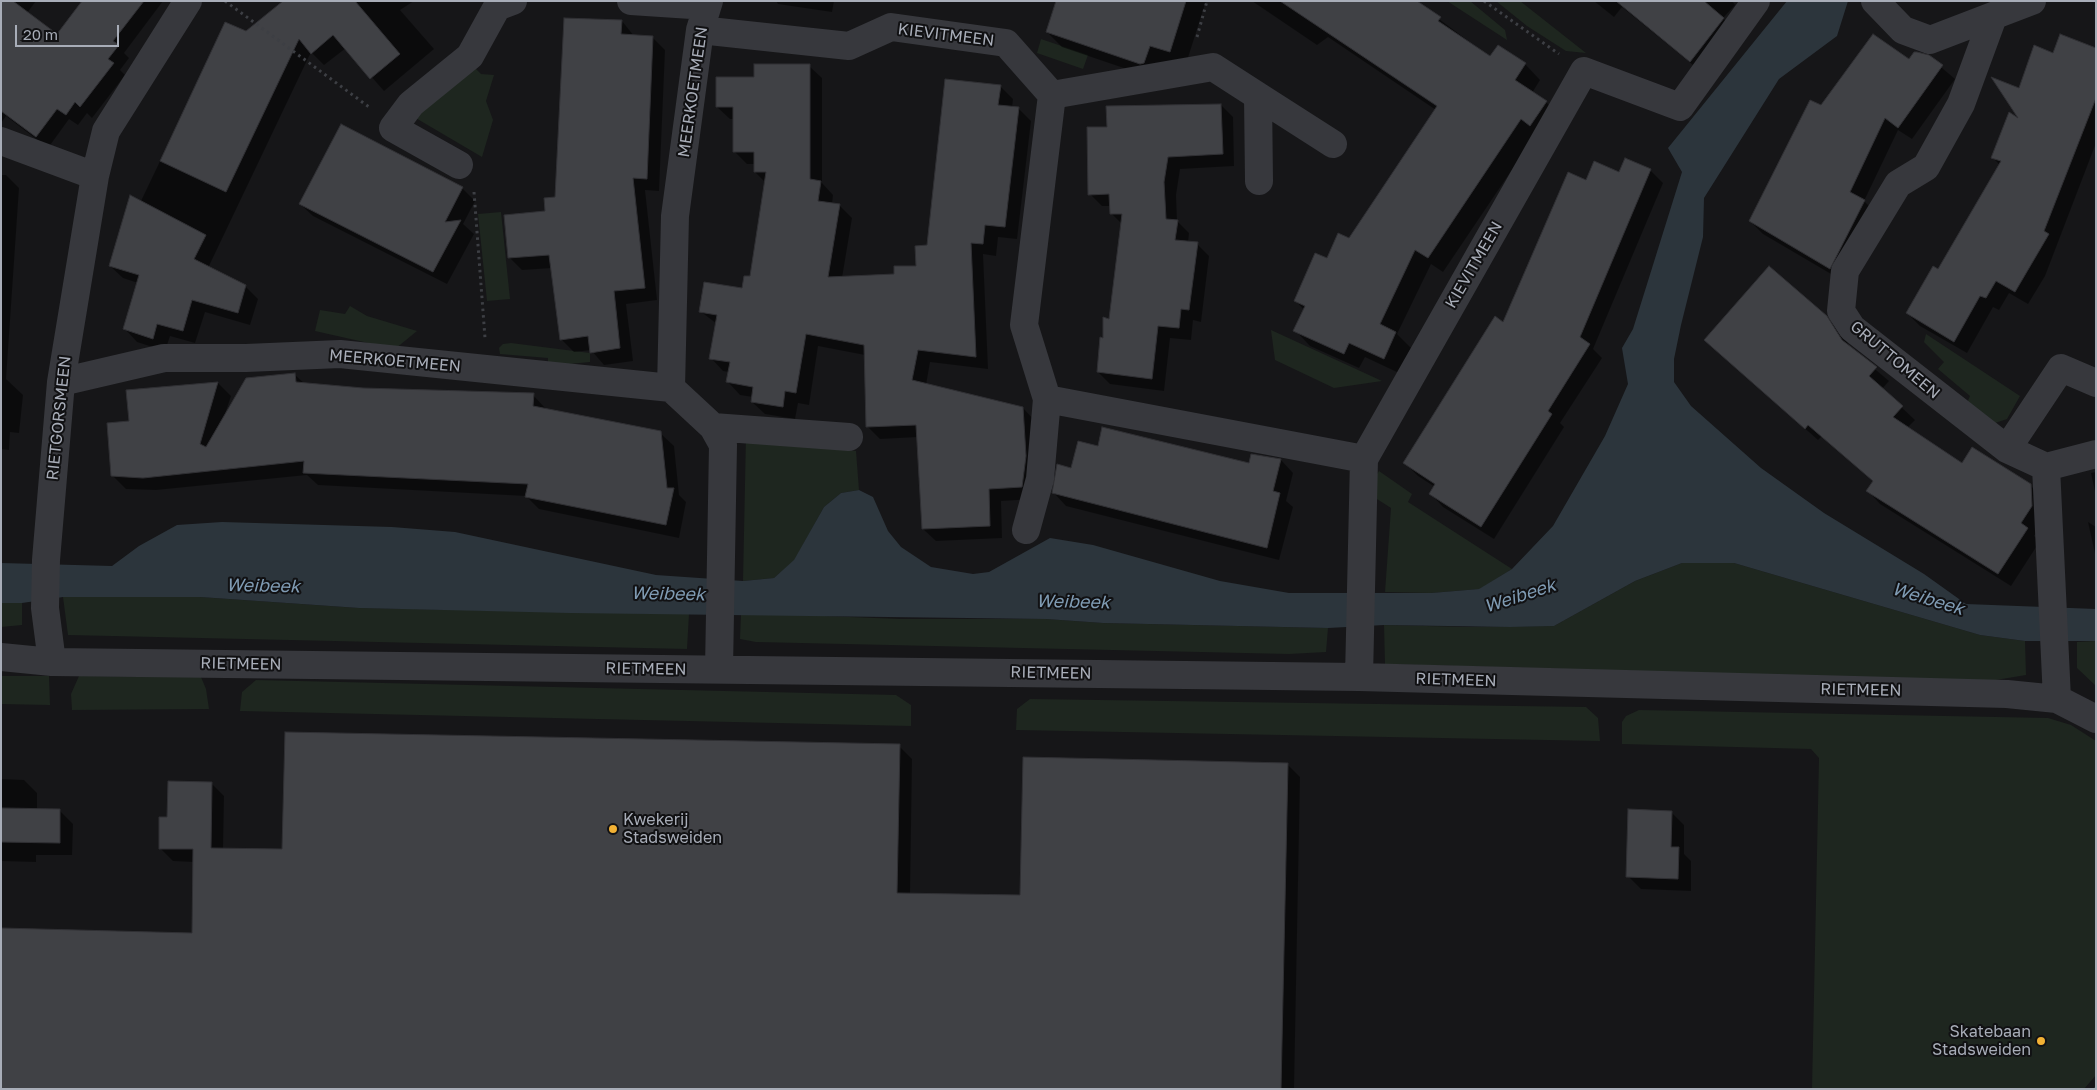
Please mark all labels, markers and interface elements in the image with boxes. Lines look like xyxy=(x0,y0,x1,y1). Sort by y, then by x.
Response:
scale bar xyxy=(18,15,121,47)
street label: KIEVITMEEN xyxy=(897,20,995,50)
text: 20 m xyxy=(23,25,58,43)
street label: MEERKOETMEEN xyxy=(674,25,712,159)
street label: KIEVITMEEN xyxy=(1441,218,1507,312)
street label: GRUTTOMEEN xyxy=(1846,317,1944,403)
street label: MEERKOETMEEN xyxy=(328,346,462,376)
street label: RIETGORSMEEN xyxy=(43,355,75,481)
water label: Weibeek xyxy=(1482,574,1558,618)
water label: Weibeek xyxy=(226,575,300,597)
water label: Weibeek xyxy=(1889,578,1967,620)
water label: Weibeek xyxy=(631,583,705,605)
water label: Weibeek xyxy=(1036,591,1110,613)
street label: RIETMEEN xyxy=(200,654,282,674)
street label: RIETMEEN xyxy=(605,659,687,679)
street label: RIETMEEN xyxy=(1010,663,1092,683)
street label: RIETMEEN xyxy=(1415,669,1497,691)
street label: RIETMEEN xyxy=(1820,680,1902,700)
place label: Kwekerij Stadsweiden xyxy=(623,810,722,848)
marker: Kwekerij Stadsweiden xyxy=(607,823,619,835)
place label: Skatebaan Stadsweiden xyxy=(1932,1022,2031,1060)
marker: Skatebaan Stadsweiden xyxy=(2035,1035,2047,1047)

